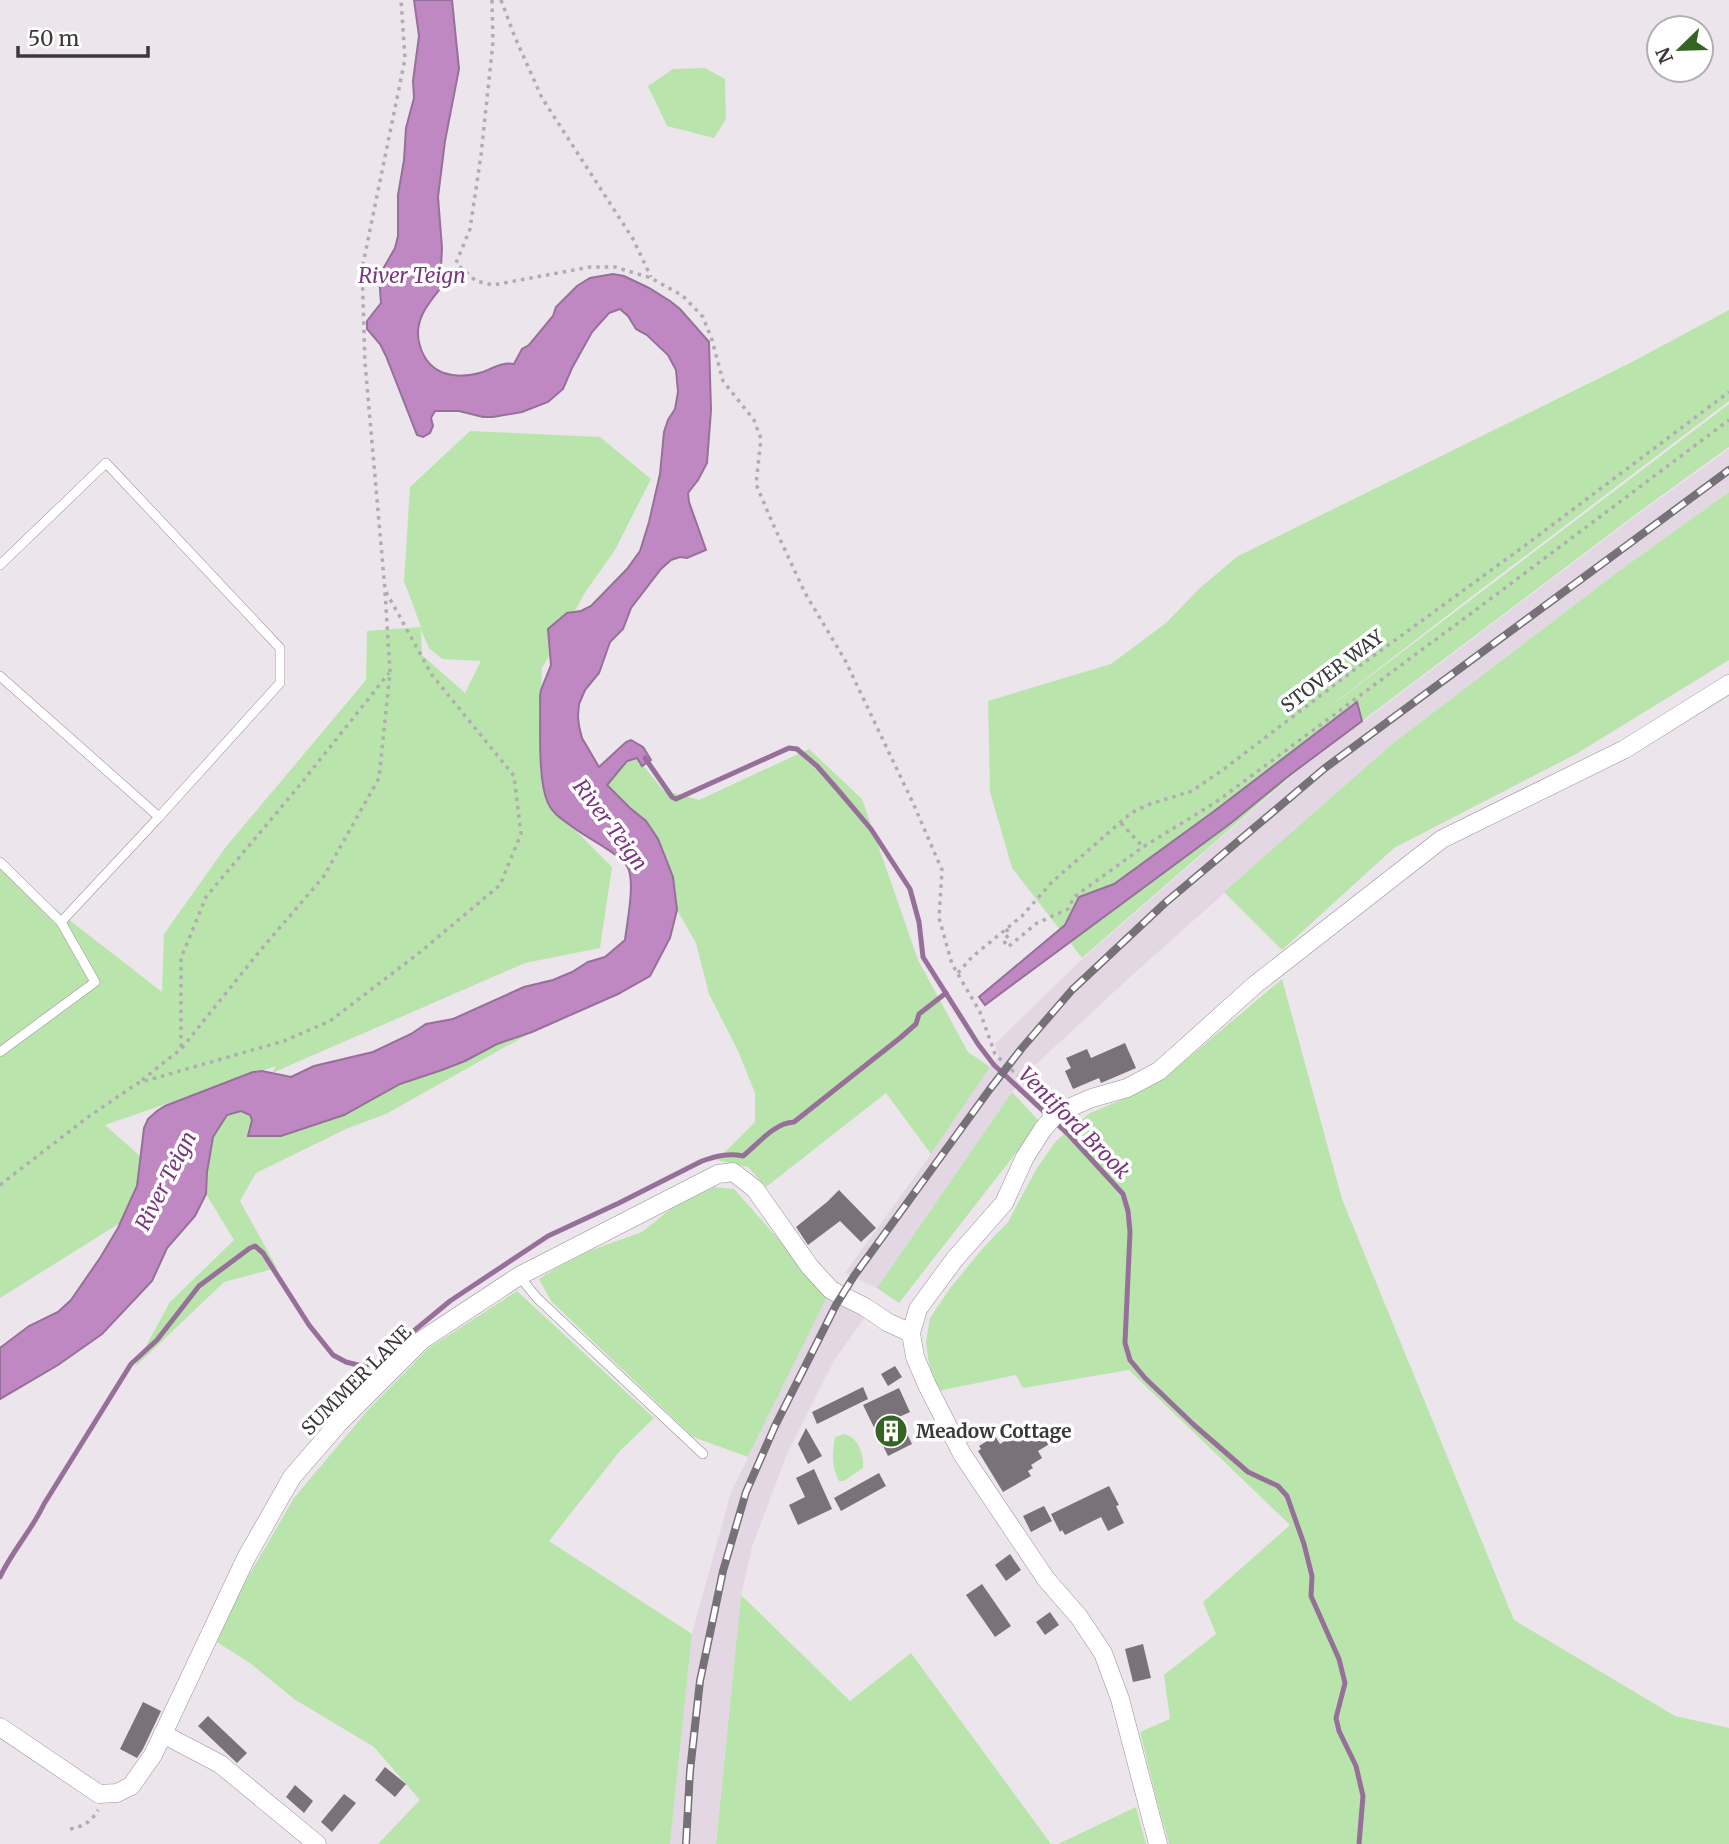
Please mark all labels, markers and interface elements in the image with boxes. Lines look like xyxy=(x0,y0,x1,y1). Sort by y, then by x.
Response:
scale bar xyxy=(18,14,147,58)
north arrow xyxy=(1645,14,1715,84)
text: 50 m xyxy=(28,25,79,52)
text: N xyxy=(1650,44,1678,67)
water label: River Teign xyxy=(358,262,466,289)
street label: STOVER WAY xyxy=(1276,624,1389,717)
water label: River Teign xyxy=(567,774,654,876)
water label: Ventiford Brook xyxy=(1013,1061,1136,1185)
water label: River Teign xyxy=(129,1127,202,1235)
street label: SUMMER LANE xyxy=(296,1320,416,1440)
building icon: Meadow Cottage xyxy=(872,1412,910,1450)
place label: Meadow Cottage xyxy=(916,1419,1072,1443)

